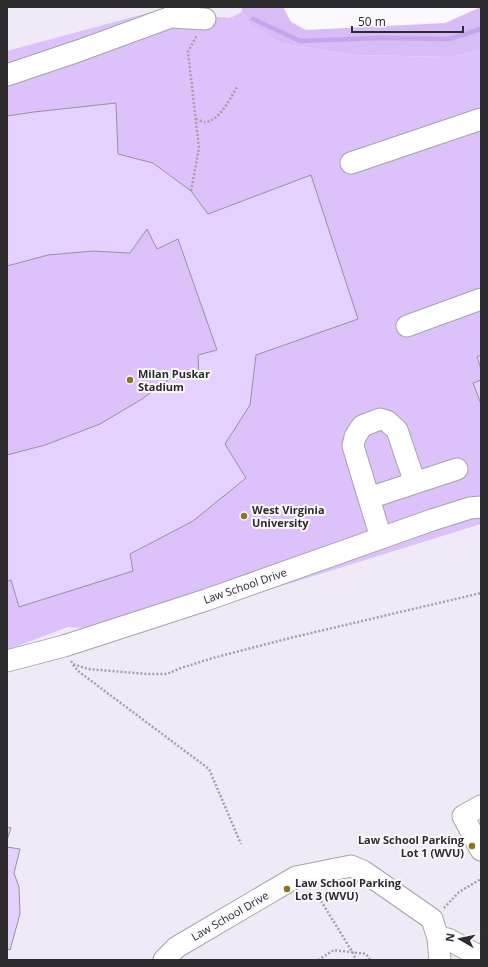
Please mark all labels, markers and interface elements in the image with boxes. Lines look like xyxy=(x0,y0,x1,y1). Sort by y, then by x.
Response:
scale bar xyxy=(352,8,463,34)
text: 50 m xyxy=(358,13,386,30)
place label: Milan Puskar Stadium xyxy=(138,366,210,394)
marker: Milan Puskar Stadium xyxy=(125,375,135,385)
place label: West Virginia University xyxy=(252,502,325,530)
marker: West Virginia University xyxy=(239,511,249,521)
street label: Law School Drive xyxy=(201,564,288,607)
place label: Law School Parking Lot 1 (WVU) xyxy=(358,832,465,860)
marker: Law School Parking Lot 1 (WVU) xyxy=(467,841,477,851)
place label: Law School Parking Lot 3 (WVU) xyxy=(295,875,402,903)
marker: Law School Parking Lot 3 (WVU) xyxy=(282,884,292,894)
street label: Law School Drive xyxy=(188,887,271,944)
north arrow xyxy=(440,919,480,959)
text: N xyxy=(442,932,458,943)

